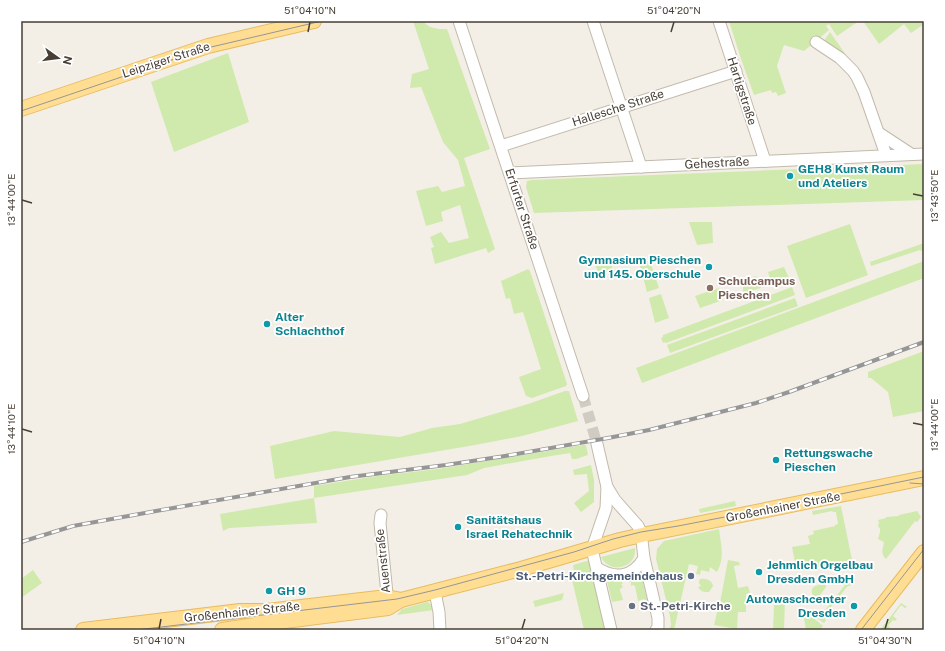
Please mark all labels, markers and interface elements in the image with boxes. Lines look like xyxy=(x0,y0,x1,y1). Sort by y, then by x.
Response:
text: 51°04'10"N xyxy=(284,4,336,16)
text: 51°04'20"N xyxy=(647,4,701,16)
north arrow xyxy=(38,38,78,78)
street label: Leipziger Straße xyxy=(120,39,212,81)
text: N xyxy=(61,55,75,66)
street label: Hartigstraße xyxy=(724,55,760,127)
street label: Hallesche Straße xyxy=(570,86,666,129)
street label: Gehestraße xyxy=(684,154,750,172)
place label: GEH8 Kunst Raum und Ateliers xyxy=(798,162,904,190)
street label: Erfurter Straße xyxy=(502,167,542,252)
text: 13°43'50"E xyxy=(928,169,940,223)
marker: GEH8 Kunst Raum und Ateliers xyxy=(785,171,795,181)
text: 13°44'00"E xyxy=(5,174,17,226)
place label: Gymnasium Pieschen und 145. Oberschule xyxy=(578,253,701,281)
marker: Gymnasium Pieschen und 145. Oberschule xyxy=(704,262,714,272)
place label: Schulcampus Pieschen xyxy=(718,274,795,302)
marker: Schulcampus Pieschen xyxy=(705,283,715,293)
place label: Alter Schlachthof xyxy=(275,310,345,338)
marker: Alter Schlachthof xyxy=(262,319,272,329)
text: 13°44'00"E xyxy=(928,399,940,451)
text: 13°44'10"E xyxy=(5,404,17,454)
place label: Rettungswache Pieschen xyxy=(784,446,873,474)
marker: Rettungswache Pieschen xyxy=(771,455,781,465)
street label: Großenhainer Straße xyxy=(725,489,842,525)
place label: Sanitätshaus Israel Rehatechnik xyxy=(466,513,573,541)
marker: Sanitätshaus Israel Rehatechnik xyxy=(453,522,463,532)
street label: Auenstraße xyxy=(373,528,393,594)
place label: Jehmlich Orgelbau Dresden GmbH xyxy=(767,558,873,586)
marker: Jehmlich Orgelbau Dresden GmbH xyxy=(754,567,764,577)
place label: St.-Petri-Kirchgemeindehaus xyxy=(515,569,683,583)
marker: St.-Petri-Kirchgemeindehaus xyxy=(686,571,696,581)
place label: GH 9 xyxy=(277,584,306,598)
marker: GH 9 xyxy=(264,586,274,596)
place label: Autowaschcenter Dresden xyxy=(746,592,846,620)
street label: Großenhainer Straße xyxy=(183,599,301,625)
place label: St.-Petri-Kirche xyxy=(640,599,731,613)
marker: St.-Petri-Kirche xyxy=(627,601,637,611)
marker: Autowaschcenter Dresden xyxy=(849,601,859,611)
text: 51°04'10"N xyxy=(133,634,185,646)
text: 51°04'20"N xyxy=(495,634,549,646)
text: 51°04'30"N xyxy=(858,634,912,646)

